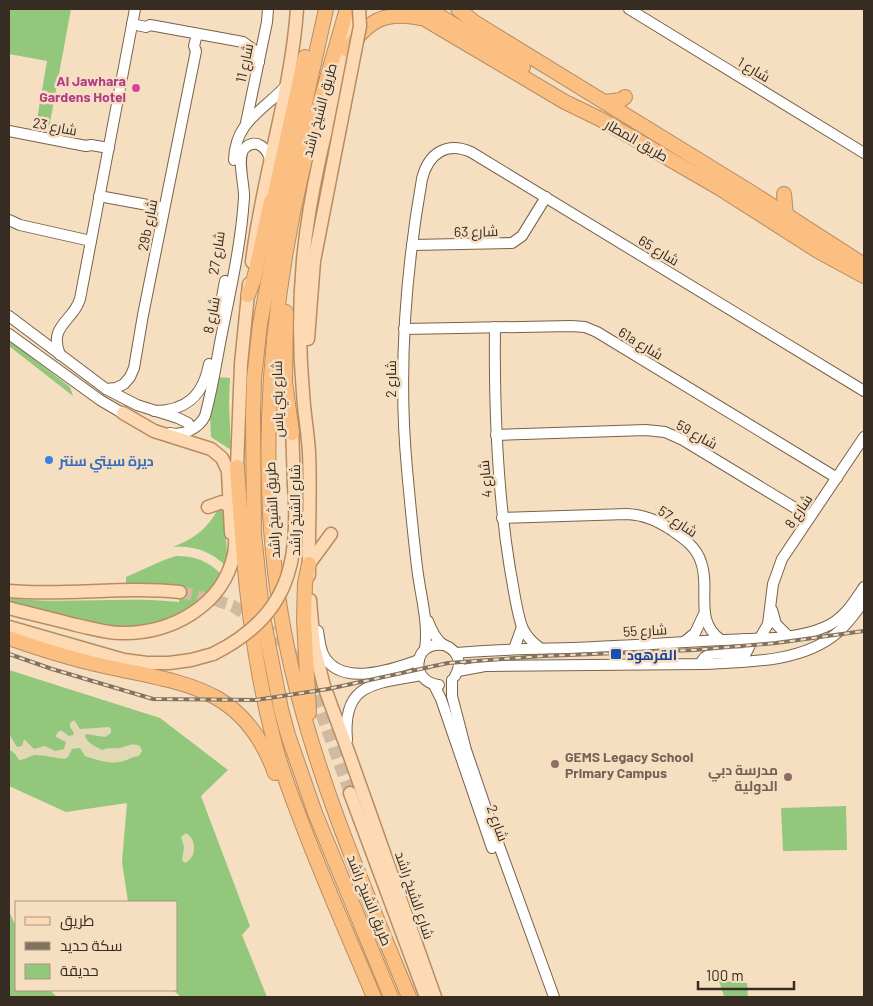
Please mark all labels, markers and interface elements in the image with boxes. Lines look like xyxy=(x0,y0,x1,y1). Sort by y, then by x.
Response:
street label: شارع 11 xyxy=(232,42,257,84)
street label: شارع 1 xyxy=(734,53,773,86)
street label: طريق الشيخ راشد xyxy=(298,61,341,159)
place label: Al Jawhara Gardens Hotel xyxy=(39,72,126,105)
marker: Al Jawhara Gardens Hotel xyxy=(130,82,142,94)
street label: شارع 23 xyxy=(31,113,78,140)
street label: طريق المطار xyxy=(601,115,672,166)
street label: 29b شارع xyxy=(134,198,161,253)
street label: شارع 63 xyxy=(454,222,498,241)
street label: شارع 27 xyxy=(204,230,229,276)
street label: شارع 65 xyxy=(635,231,682,270)
street label: شارع 8 xyxy=(199,295,224,335)
street label: 61a شارع xyxy=(615,323,666,364)
street label: شارع بني ياس xyxy=(268,360,290,438)
street label: شارع 2 xyxy=(382,360,400,398)
street label: شارع 59 xyxy=(673,416,721,453)
place label: ديرة سيتي سنتر xyxy=(58,452,154,473)
marker: ديرة سيتي سنتر xyxy=(43,454,55,466)
street label: شارع 4 xyxy=(475,459,496,498)
street label: طريق الشيخ راشد xyxy=(261,461,284,559)
street label: شارع الشيخ راشد xyxy=(286,464,304,556)
street label: شارع 8 xyxy=(781,491,816,532)
street label: شارع 57 xyxy=(655,502,701,541)
street label: شارع 55 xyxy=(622,620,668,641)
place label: القرهود xyxy=(627,646,677,664)
marker: القرهود xyxy=(609,647,623,661)
place label: GEMS Legacy School Primary Campus xyxy=(565,748,693,781)
marker: GEMS Legacy School Primary Campus xyxy=(549,758,561,770)
place label: مدرسة دبي الدولية xyxy=(708,761,778,795)
marker: مدرسة دبي الدولية xyxy=(782,771,794,783)
street label: شارع 2 xyxy=(483,803,512,844)
street label: شارع الشيخ راشد xyxy=(391,849,438,941)
street label: طريق الشيخ راشد xyxy=(343,852,396,948)
legend xyxy=(15,901,178,991)
text: طريق xyxy=(60,911,94,931)
text: سكة حديد xyxy=(60,936,122,954)
scale bar xyxy=(698,958,794,990)
text: حديقة xyxy=(60,961,99,979)
text: 100 m xyxy=(706,966,744,984)

